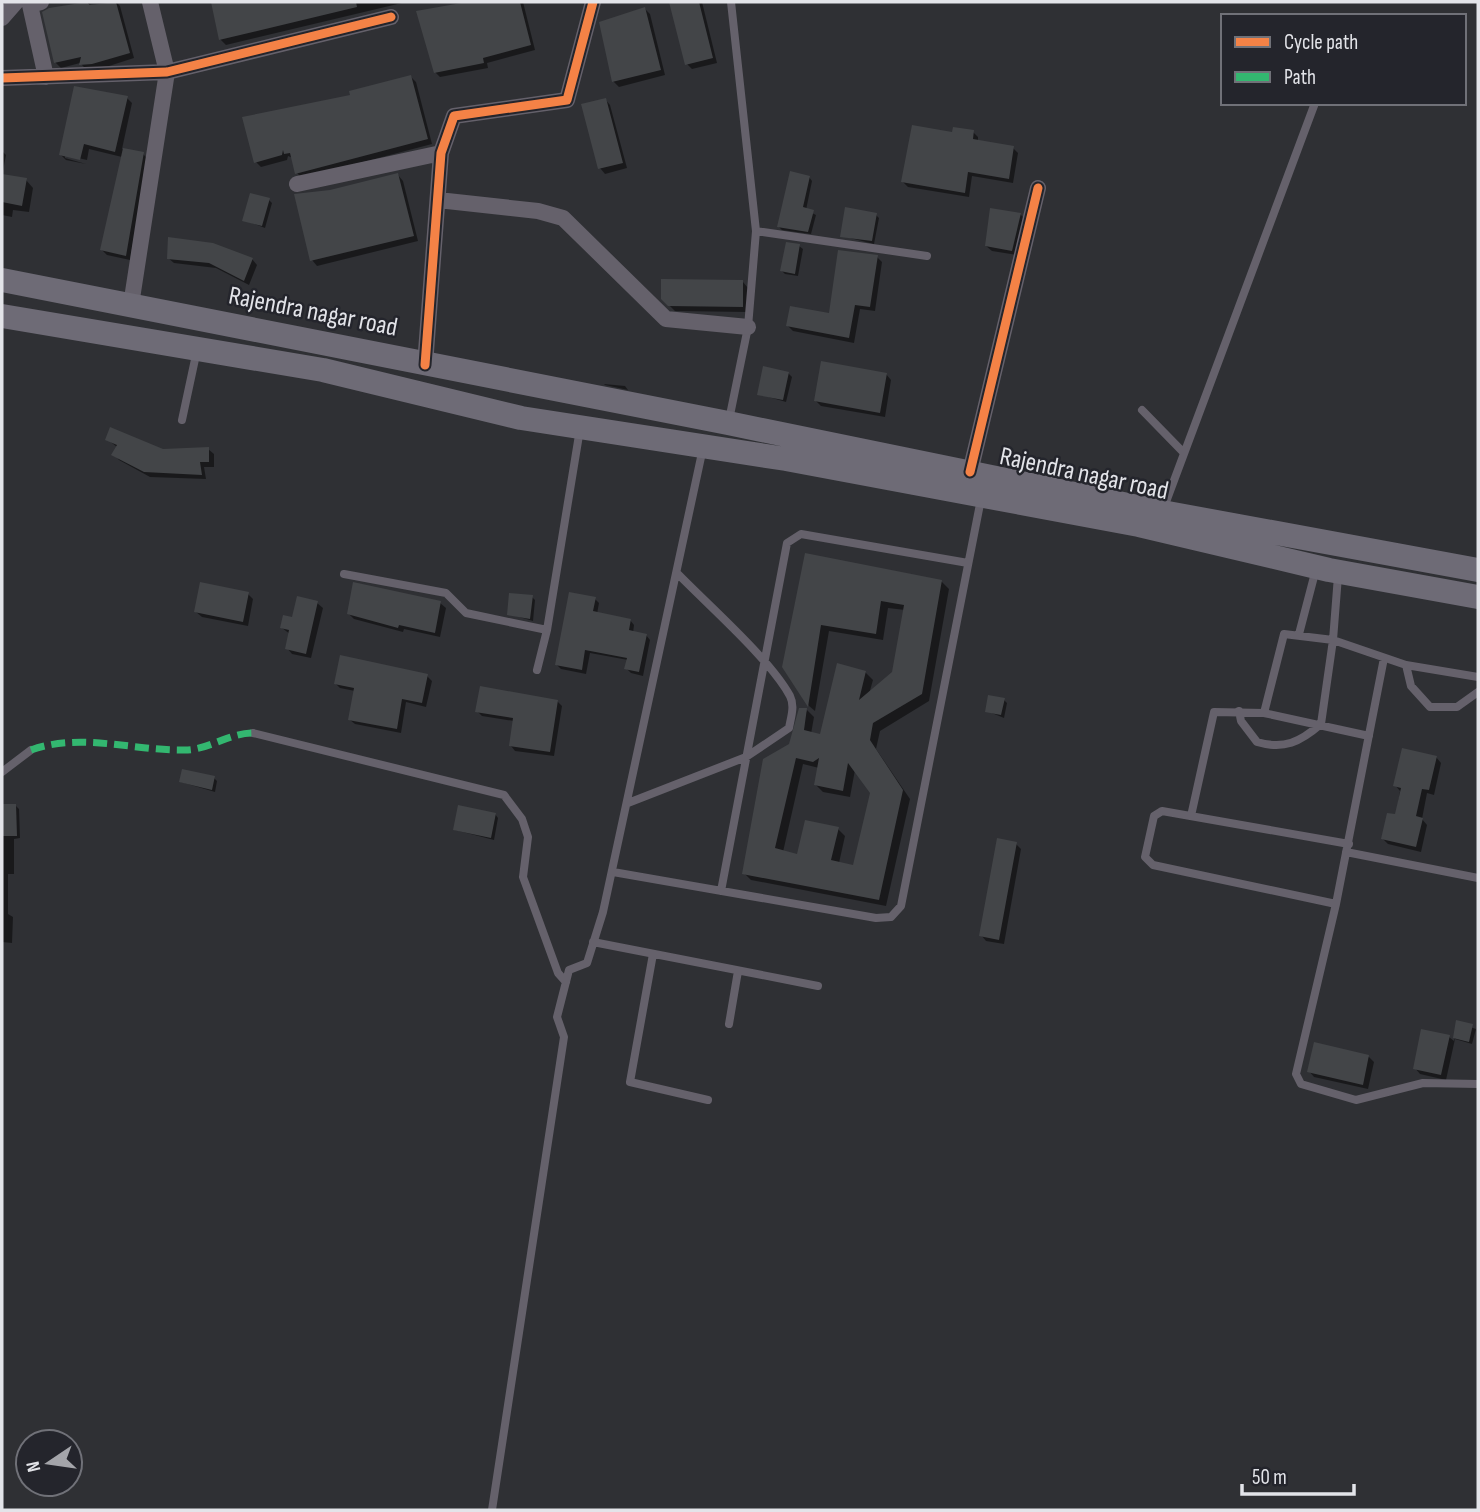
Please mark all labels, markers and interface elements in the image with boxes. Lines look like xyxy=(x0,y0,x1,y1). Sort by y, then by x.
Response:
legend xyxy=(1221,14,1466,105)
text: Cycle path xyxy=(1284,30,1358,55)
text: Path xyxy=(1284,65,1316,90)
street label: Rajendra nagar road xyxy=(226,280,400,344)
street label: Rajendra nagar road xyxy=(997,441,1171,507)
north arrow xyxy=(14,1428,84,1498)
scale bar xyxy=(1242,1452,1354,1496)
text: N xyxy=(22,1459,46,1474)
text: 50 m xyxy=(1252,1465,1287,1490)

